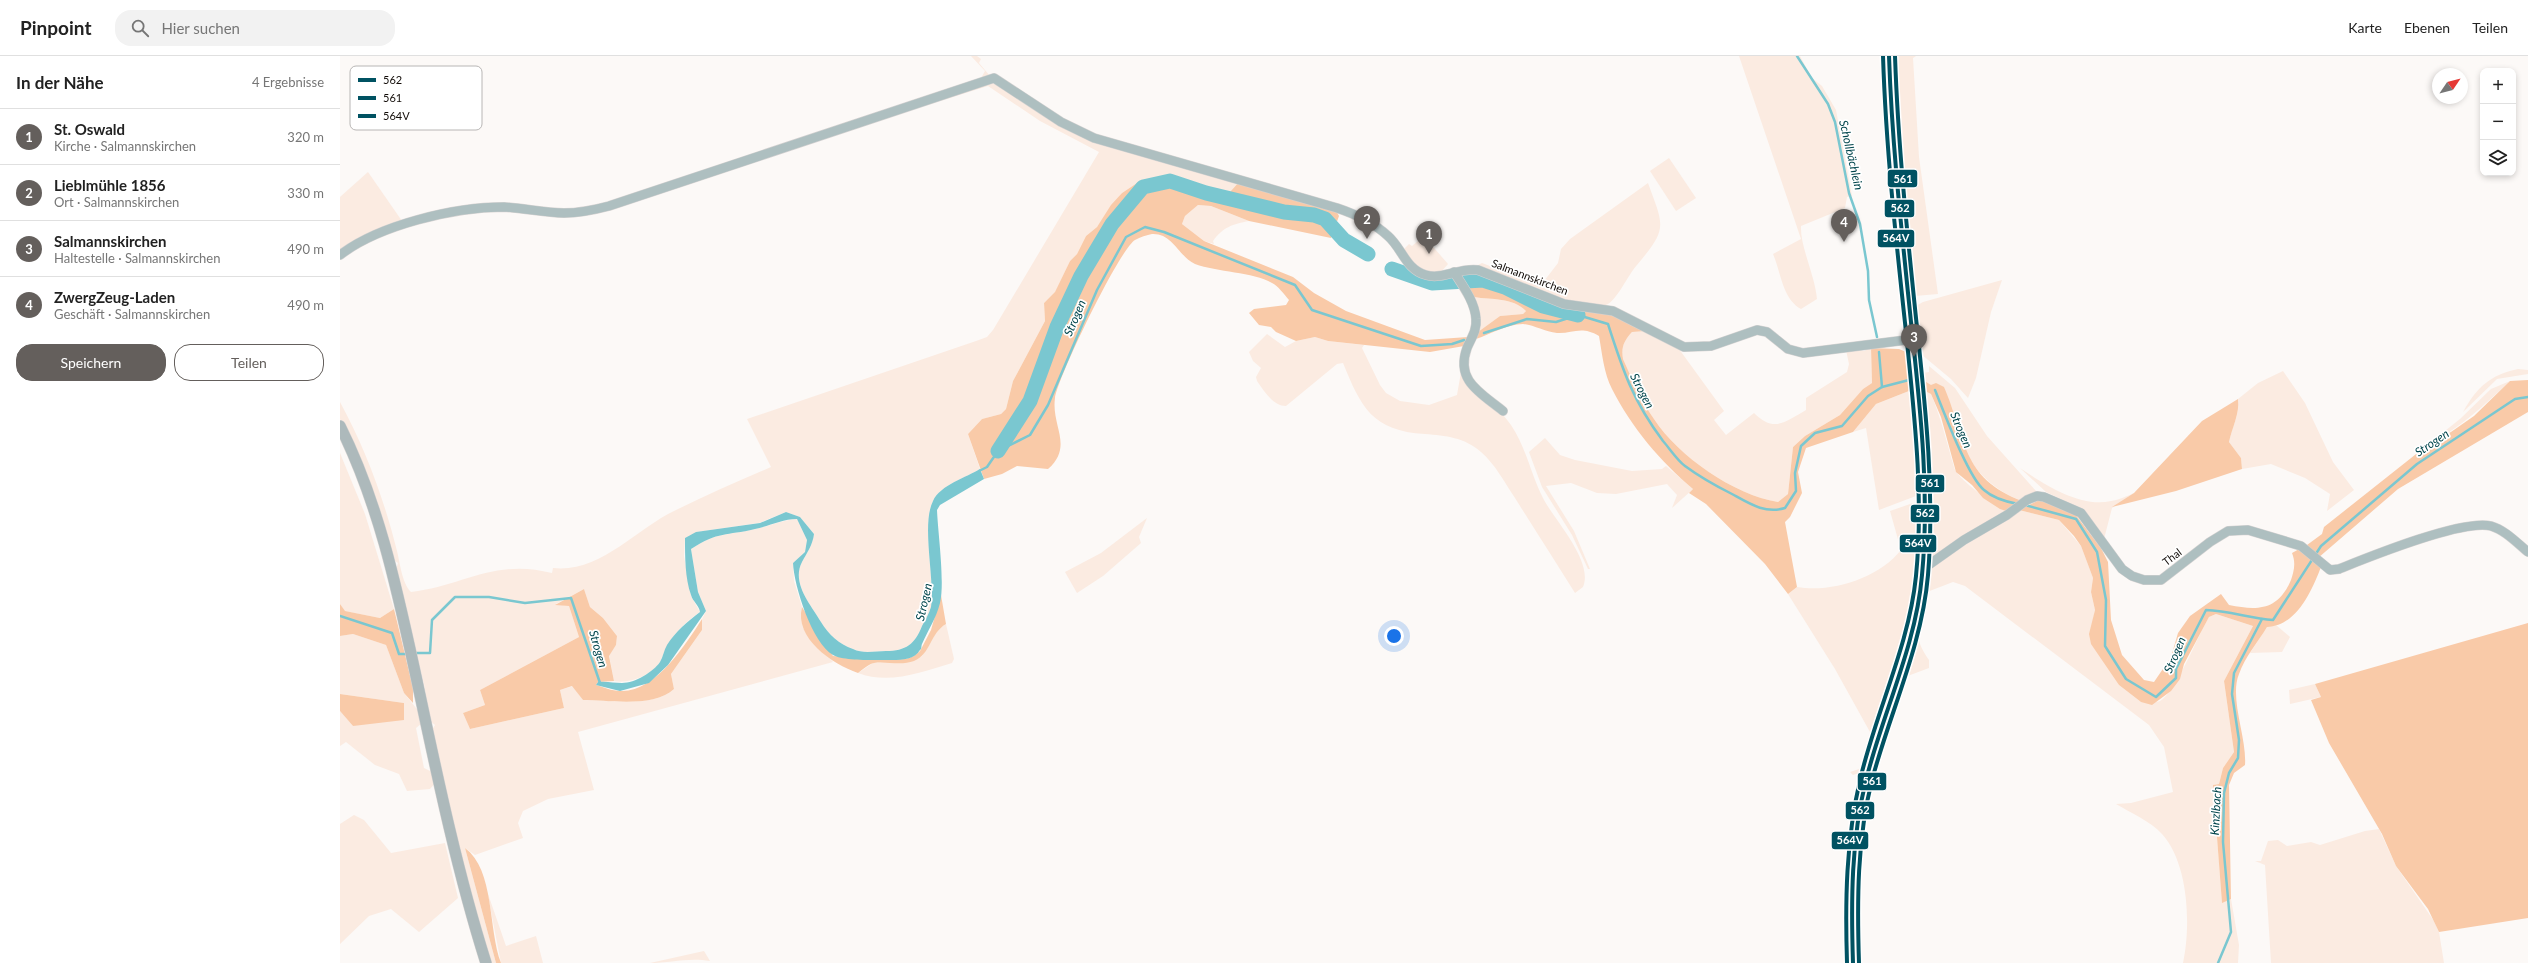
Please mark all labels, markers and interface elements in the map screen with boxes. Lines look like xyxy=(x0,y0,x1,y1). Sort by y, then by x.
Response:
search box xyxy=(115,10,395,46)
text: Pinpoint xyxy=(20,16,91,39)
icon: search xyxy=(129,17,151,39)
text: Hier suchen xyxy=(161,19,240,37)
text: Karte xyxy=(2348,19,2382,36)
text: Ebenen xyxy=(2404,19,2450,36)
text: Teilen xyxy=(2472,19,2508,36)
legend xyxy=(350,66,482,130)
north arrow xyxy=(2432,68,2468,104)
map controls xyxy=(2480,68,2516,176)
button: + xyxy=(2480,68,2516,104)
text: In der Nähe xyxy=(16,72,104,93)
text: 562 xyxy=(383,73,402,86)
text: 4 Ergebnisse xyxy=(252,74,324,90)
text: 561 xyxy=(383,91,402,104)
button: − xyxy=(2480,104,2516,140)
text: 564V xyxy=(383,109,410,122)
water label: Schollbächlein xyxy=(1836,118,1867,191)
text: St. Oswald xyxy=(54,120,125,138)
text: 1 xyxy=(25,129,33,145)
text: 320 m xyxy=(287,129,324,145)
text: Kirche · Salmannskirchen xyxy=(54,138,196,154)
button: layers xyxy=(2480,140,2516,176)
line badge: 561 xyxy=(1887,169,1918,188)
text: 561 xyxy=(1893,172,1913,185)
text: Lieblmühle 1856 xyxy=(54,176,166,194)
text: 2 xyxy=(25,185,33,201)
text: 330 m xyxy=(287,185,324,201)
text: Ort · Salmannskirchen xyxy=(54,194,179,210)
line badge: 562 xyxy=(1884,199,1915,218)
text: 562 xyxy=(1890,201,1910,214)
pin: 2 xyxy=(1354,206,1380,239)
pin: 4 xyxy=(1831,209,1857,242)
pin: 1 xyxy=(1416,221,1442,254)
line badge: 564V xyxy=(1877,229,1915,248)
text: 564V xyxy=(1883,231,1910,244)
text: Salmannskirchen xyxy=(54,232,167,250)
text: 3 xyxy=(25,241,33,257)
text: 490 m xyxy=(287,241,324,257)
text: Haltestelle · Salmannskirchen xyxy=(54,250,220,266)
street label: Salmannskirchen xyxy=(1490,256,1570,297)
text: ZwergZeug-Laden xyxy=(54,288,175,306)
text: 4 xyxy=(25,297,33,313)
text: 490 m xyxy=(287,297,324,313)
water label: Strogen xyxy=(1060,297,1089,338)
text: Geschäft · Salmannskirchen xyxy=(54,306,210,322)
pin: 3 xyxy=(1901,324,1927,357)
button: Speichern xyxy=(16,344,166,381)
button: Teilen xyxy=(174,344,324,381)
water label: Strogen xyxy=(1627,370,1658,411)
water label: Strogen xyxy=(1947,409,1976,450)
water label: Strogen xyxy=(2412,426,2452,459)
line badge: 561 xyxy=(1915,474,1945,493)
text: 561 xyxy=(1920,476,1940,489)
line badge: 562 xyxy=(1910,504,1940,523)
text: 562 xyxy=(1915,506,1935,519)
line badge: 564V xyxy=(1899,534,1937,553)
text: 564V xyxy=(1905,536,1932,549)
street label: Thal xyxy=(2160,545,2184,568)
water label: Strogen xyxy=(912,582,935,622)
your location xyxy=(1384,626,1404,646)
water label: Strogen xyxy=(586,629,611,669)
water label: Strogen xyxy=(2160,634,2189,675)
line badge: 561 xyxy=(1857,772,1887,791)
text: 561 xyxy=(1862,774,1882,787)
water label: Kinzlbach xyxy=(2207,786,2224,836)
line badge: 562 xyxy=(1845,801,1875,820)
text: 562 xyxy=(1850,803,1870,816)
line badge: 564V xyxy=(1831,831,1869,850)
text: 564V xyxy=(1837,833,1864,846)

